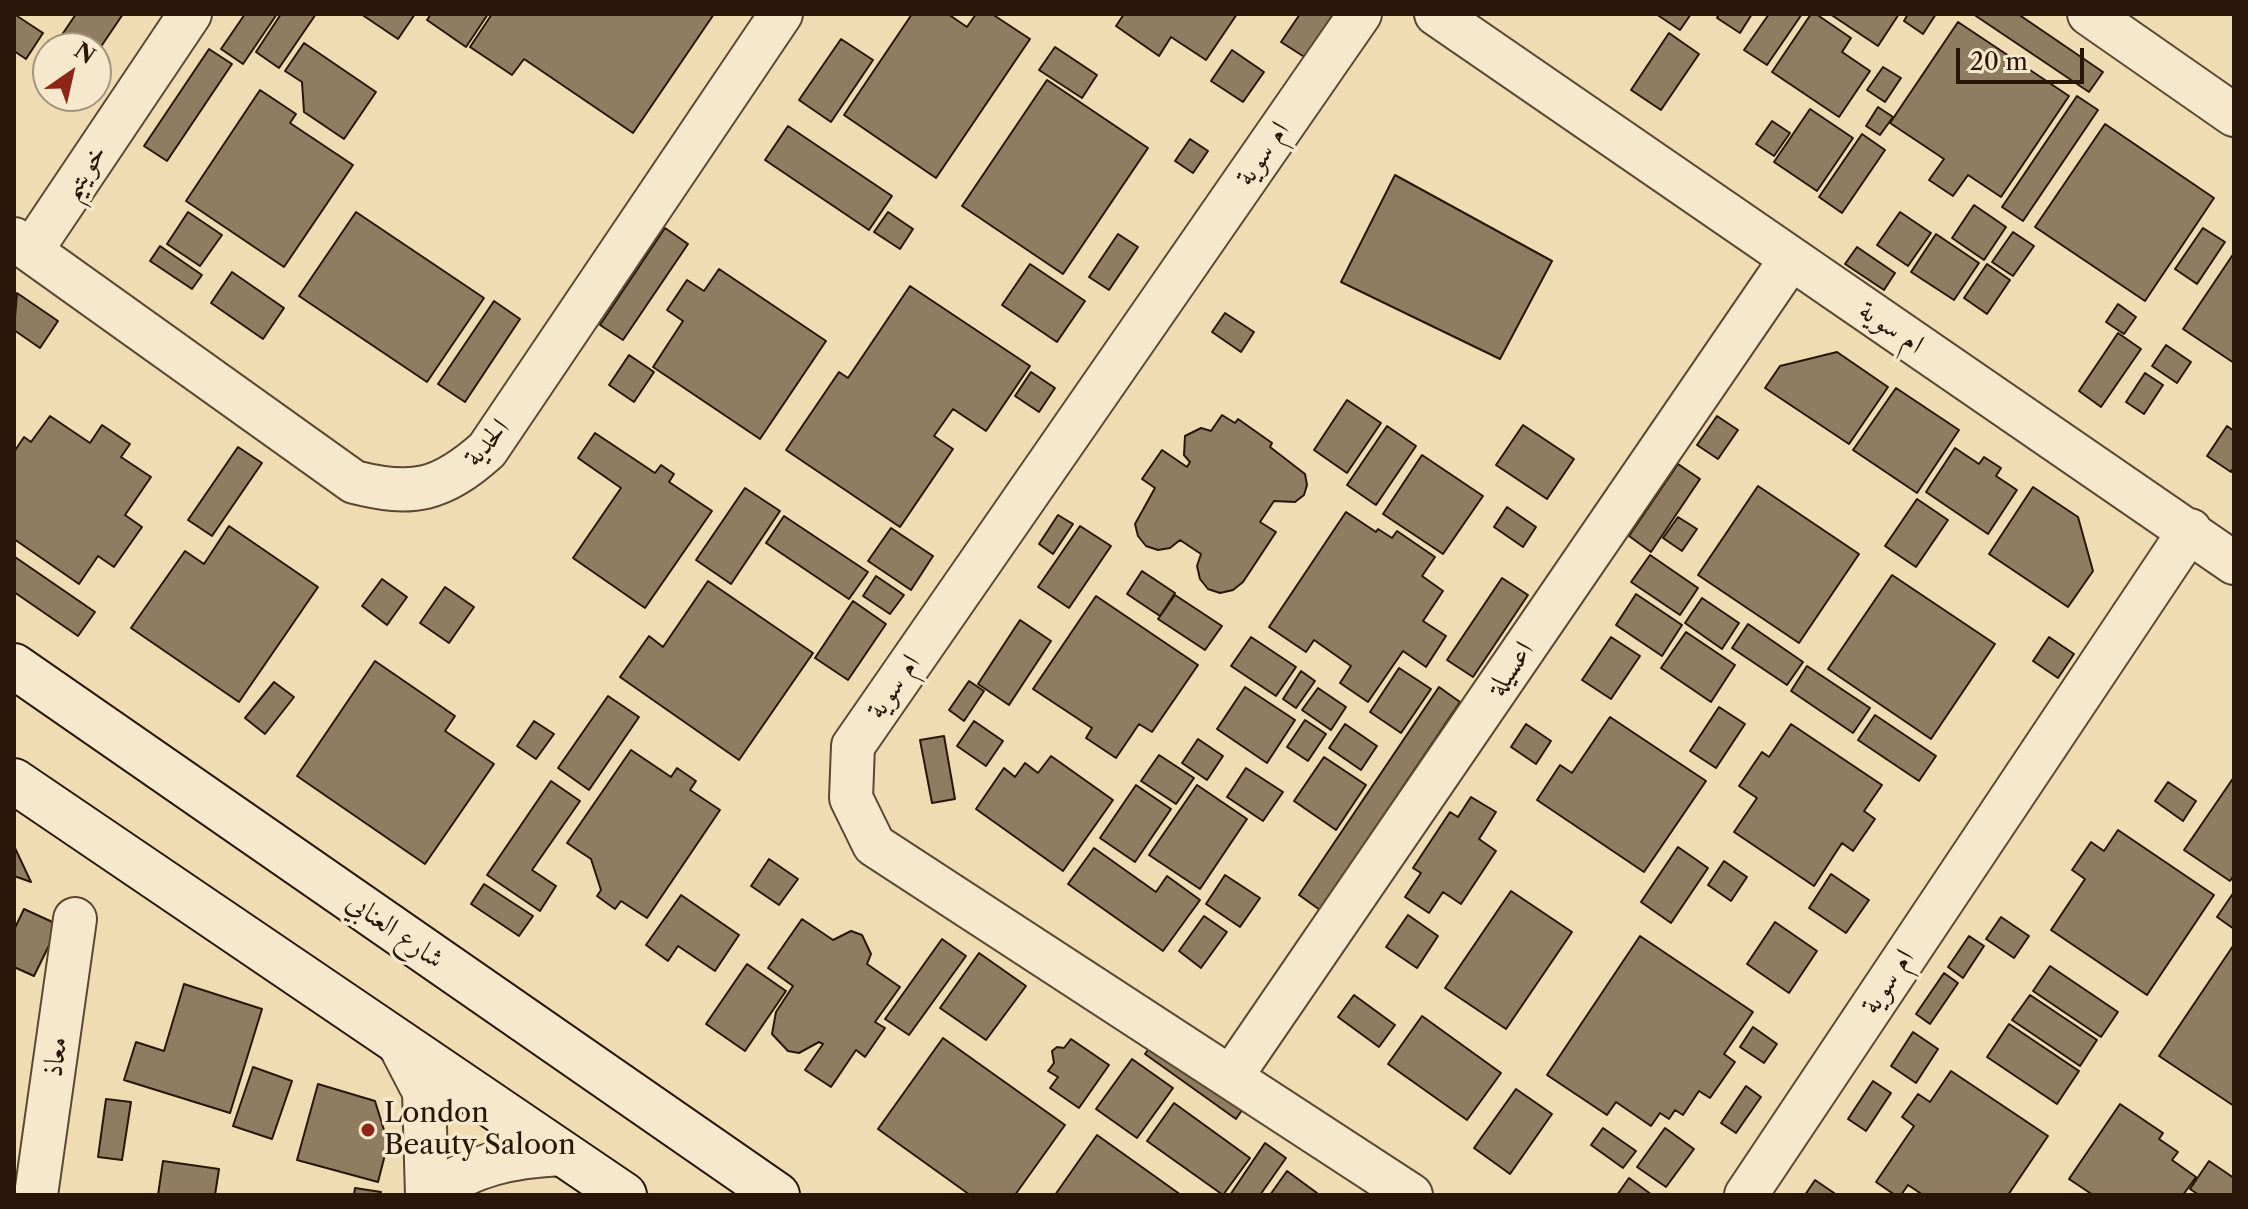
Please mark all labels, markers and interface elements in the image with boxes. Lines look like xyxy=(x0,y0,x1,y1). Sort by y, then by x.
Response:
north arrow xyxy=(32,32,112,112)
scale bar xyxy=(1960,32,2088,82)
text: N xyxy=(69,37,100,70)
text: 20 m xyxy=(1970,47,2028,76)
street label: ام سوية xyxy=(1229,115,1297,193)
street label: خويتيم xyxy=(54,138,114,206)
street label: ام سوية xyxy=(1852,294,1930,362)
street label: الحدية xyxy=(457,412,517,474)
street label: اعسيلة xyxy=(1481,635,1541,703)
street label: ام سوية xyxy=(860,648,928,726)
street label: شارع العنابي xyxy=(340,885,450,977)
street label: ام سوية xyxy=(1854,943,1922,1021)
street label: معاذ xyxy=(37,1035,75,1079)
place label: London Beauty Saloon xyxy=(384,1097,576,1163)
marker: London Beauty Saloon xyxy=(359,1121,377,1139)

